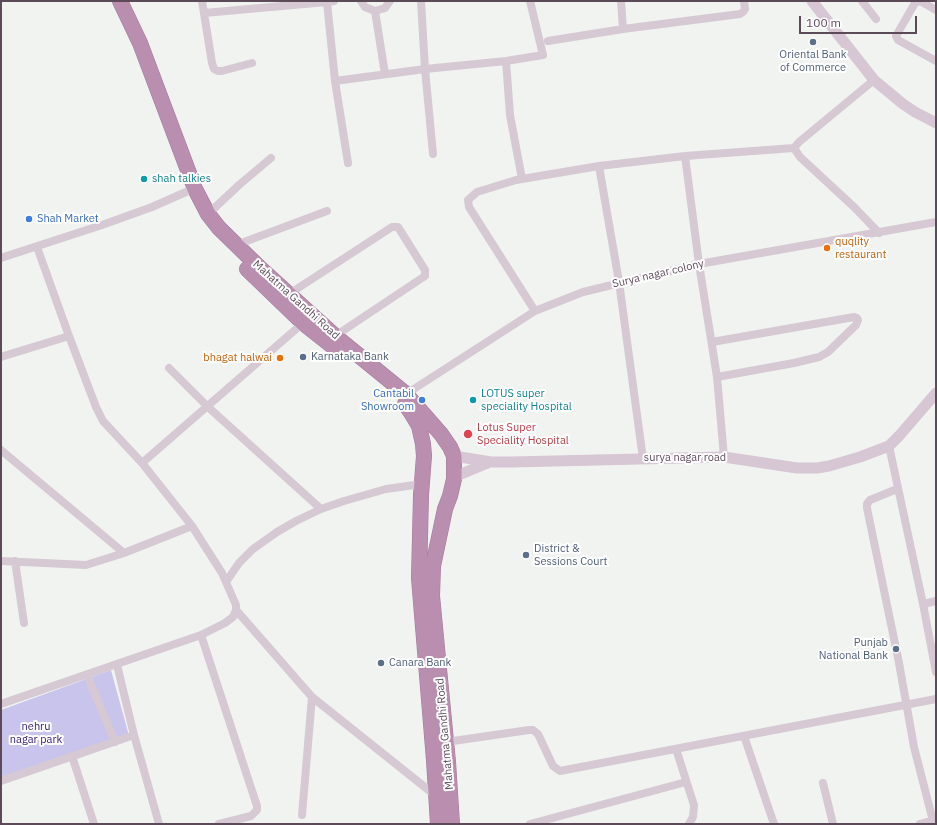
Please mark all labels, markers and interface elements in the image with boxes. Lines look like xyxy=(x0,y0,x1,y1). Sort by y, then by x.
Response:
scale bar xyxy=(801,8,919,34)
text: 100 m xyxy=(806,15,841,30)
marker: Oriental Bank of Commerce xyxy=(808,37,818,47)
place label: Oriental Bank of Commerce xyxy=(779,48,847,74)
place label: shah talkies xyxy=(152,172,211,186)
marker: shah talkies xyxy=(139,174,149,184)
place label: Shah Market xyxy=(37,212,99,226)
marker: Shah Market xyxy=(24,214,34,224)
place label: quqlity restaurant xyxy=(835,235,886,261)
marker: quqlity restaurant xyxy=(822,243,832,253)
street label: Surya nagar colony xyxy=(611,257,705,291)
street label: Mahatma Gandhi Road xyxy=(250,258,342,342)
place label: Karnataka Bank xyxy=(311,350,389,364)
place label: bhagat halwai xyxy=(203,351,272,365)
marker: Karnataka Bank xyxy=(298,352,308,362)
marker: bhagat halwai xyxy=(275,353,285,363)
place label: Cantabil Showroom xyxy=(361,387,414,413)
place label: LOTUS super speciality Hospital xyxy=(481,387,572,413)
marker: Cantabil Showroom xyxy=(417,395,427,405)
marker: LOTUS super speciality Hospital xyxy=(468,395,478,405)
place label: Lotus Super Speciality Hospital xyxy=(477,421,569,447)
marker: Lotus Super Speciality Hospital xyxy=(462,428,474,440)
street label: surya nagar road xyxy=(644,451,726,465)
place label: District & Sessions Court xyxy=(534,542,607,568)
marker: District & Sessions Court xyxy=(521,550,531,560)
place label: Punjab National Bank xyxy=(819,636,888,662)
marker: Punjab National Bank xyxy=(891,644,901,654)
place label: Canara Bank xyxy=(389,656,451,670)
marker: Canara Bank xyxy=(376,658,386,668)
street label: Mahatma Gandhi Road xyxy=(434,678,456,790)
park label: nehru nagar park xyxy=(10,720,62,746)

